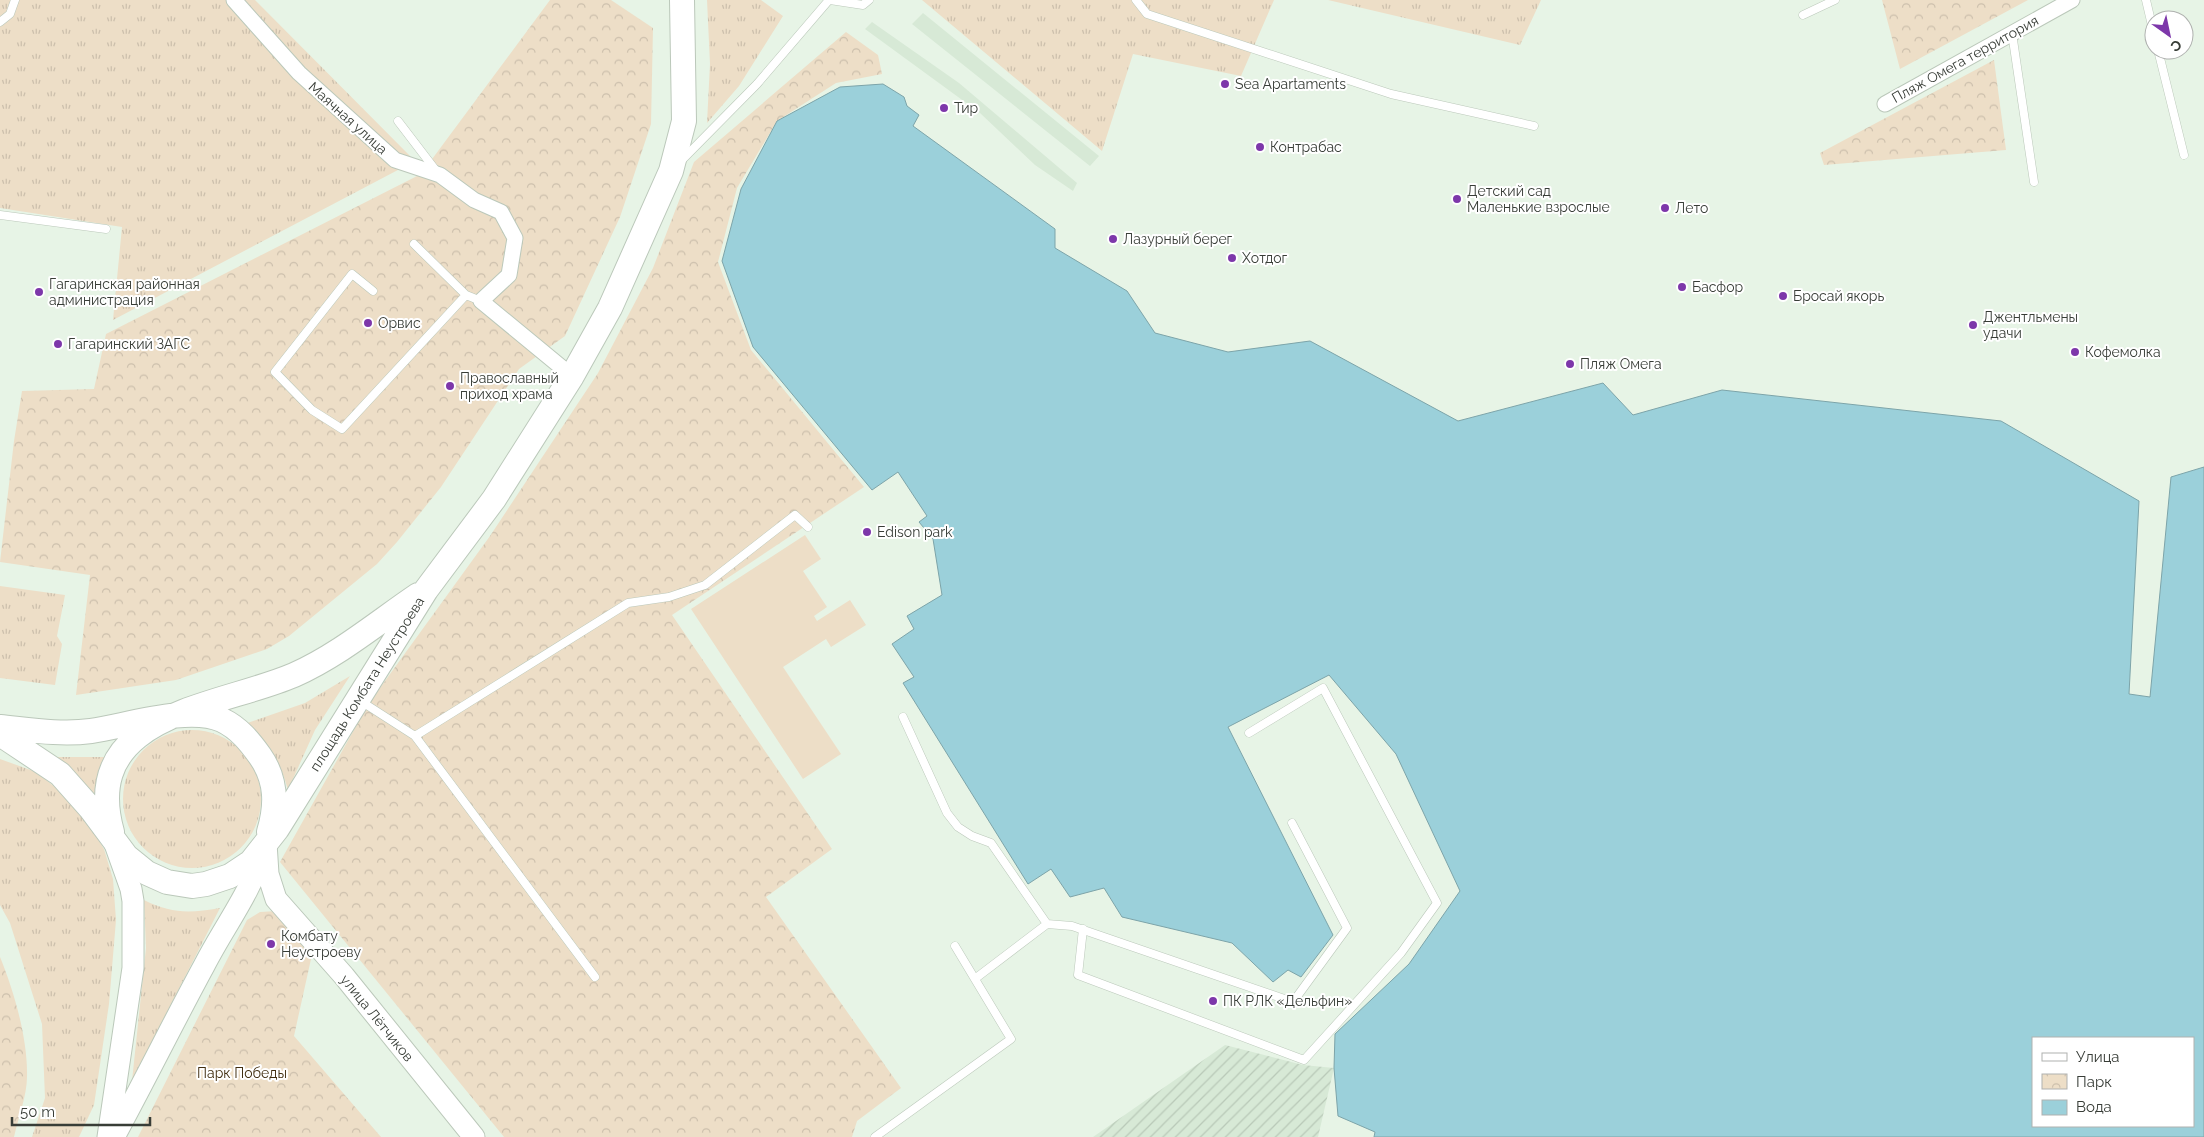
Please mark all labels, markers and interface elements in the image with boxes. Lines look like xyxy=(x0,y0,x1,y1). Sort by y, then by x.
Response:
north arrow xyxy=(2144,10,2194,60)
street label: Пляж Омега территория xyxy=(1889,12,2041,106)
text: С xyxy=(2167,37,2184,55)
place label: Sea Apartaments xyxy=(1235,76,1346,92)
marker: Sea Apartaments xyxy=(1219,78,1231,90)
street label: Маячная улица xyxy=(305,79,391,157)
place label: Тир xyxy=(954,100,979,116)
marker: Тир xyxy=(938,102,950,114)
place label: Контрабас xyxy=(1270,139,1342,155)
marker: Контрабас xyxy=(1254,141,1266,153)
place label: Детский сад Маленькие взрослые xyxy=(1467,183,1610,215)
marker: Детский сад Маленькие взрослые xyxy=(1451,193,1463,205)
place label: Лето xyxy=(1675,200,1708,216)
marker: Лето xyxy=(1659,202,1671,214)
place label: Лазурный берег xyxy=(1123,231,1233,247)
marker: Лазурный берег xyxy=(1107,233,1119,245)
place label: Хотдог xyxy=(1242,250,1288,266)
marker: Хотдог xyxy=(1226,252,1238,264)
place label: Гагаринская районная администрация xyxy=(49,276,200,308)
place label: Басфор xyxy=(1692,279,1743,295)
marker: Басфор xyxy=(1676,281,1688,293)
marker: Гагаринская районная администрация xyxy=(33,286,45,298)
place label: Бросай якорь xyxy=(1793,288,1884,304)
marker: Бросай якорь xyxy=(1777,290,1789,302)
place label: Джентльмены удачи xyxy=(1983,309,2078,341)
place label: Орвис xyxy=(378,315,421,331)
marker: Орвис xyxy=(362,317,374,329)
marker: Джентльмены удачи xyxy=(1967,319,1979,331)
place label: Гагаринский ЗАГС xyxy=(68,336,191,352)
marker: Гагаринский ЗАГС xyxy=(52,338,64,350)
place label: Кофемолка xyxy=(2085,344,2161,360)
marker: Кофемолка xyxy=(2069,346,2081,358)
place label: Пляж Омега xyxy=(1580,356,1662,372)
marker: Пляж Омега xyxy=(1564,358,1576,370)
place label: Православный приход храма xyxy=(460,370,559,402)
marker: Православный приход храма xyxy=(444,380,456,392)
place label: Edison park xyxy=(877,524,953,540)
marker: Edison park xyxy=(861,526,873,538)
street label: площадь Комбата Неустроева xyxy=(307,594,427,774)
place label: Комбату Неустроеву xyxy=(281,928,362,960)
marker: Комбату Неустроеву xyxy=(265,938,277,950)
street label: улица Лётчиков xyxy=(337,972,417,1064)
place label: ПК РЛК «Дельфин» xyxy=(1223,993,1352,1009)
marker: ПК РЛК «Дельфин» xyxy=(1207,995,1219,1007)
legend xyxy=(2032,1037,2194,1127)
text: Улица xyxy=(2076,1048,2120,1066)
park label: Парк Победы xyxy=(197,1065,287,1081)
text: Парк xyxy=(2076,1073,2112,1091)
scale bar xyxy=(12,1094,150,1126)
text: Вода xyxy=(2076,1098,2112,1116)
text: 50 m xyxy=(20,1103,55,1121)

